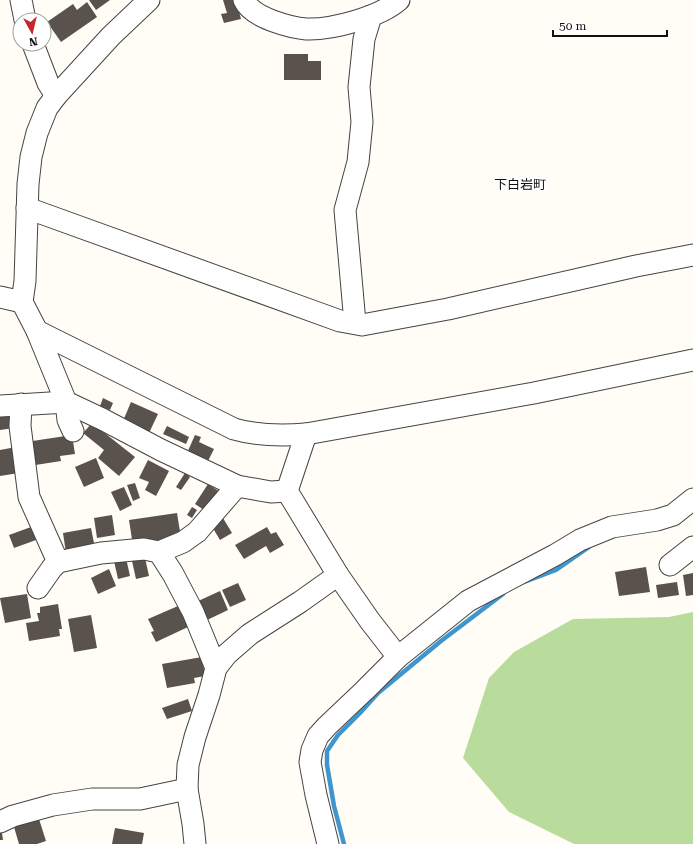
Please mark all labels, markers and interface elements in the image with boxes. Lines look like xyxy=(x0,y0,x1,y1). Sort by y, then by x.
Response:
north arrow xyxy=(12,12,52,52)
scale bar xyxy=(553,12,667,38)
text: 50 m xyxy=(559,19,586,33)
text: N xyxy=(28,34,38,49)
district label: 下白岩町 xyxy=(494,177,546,192)

